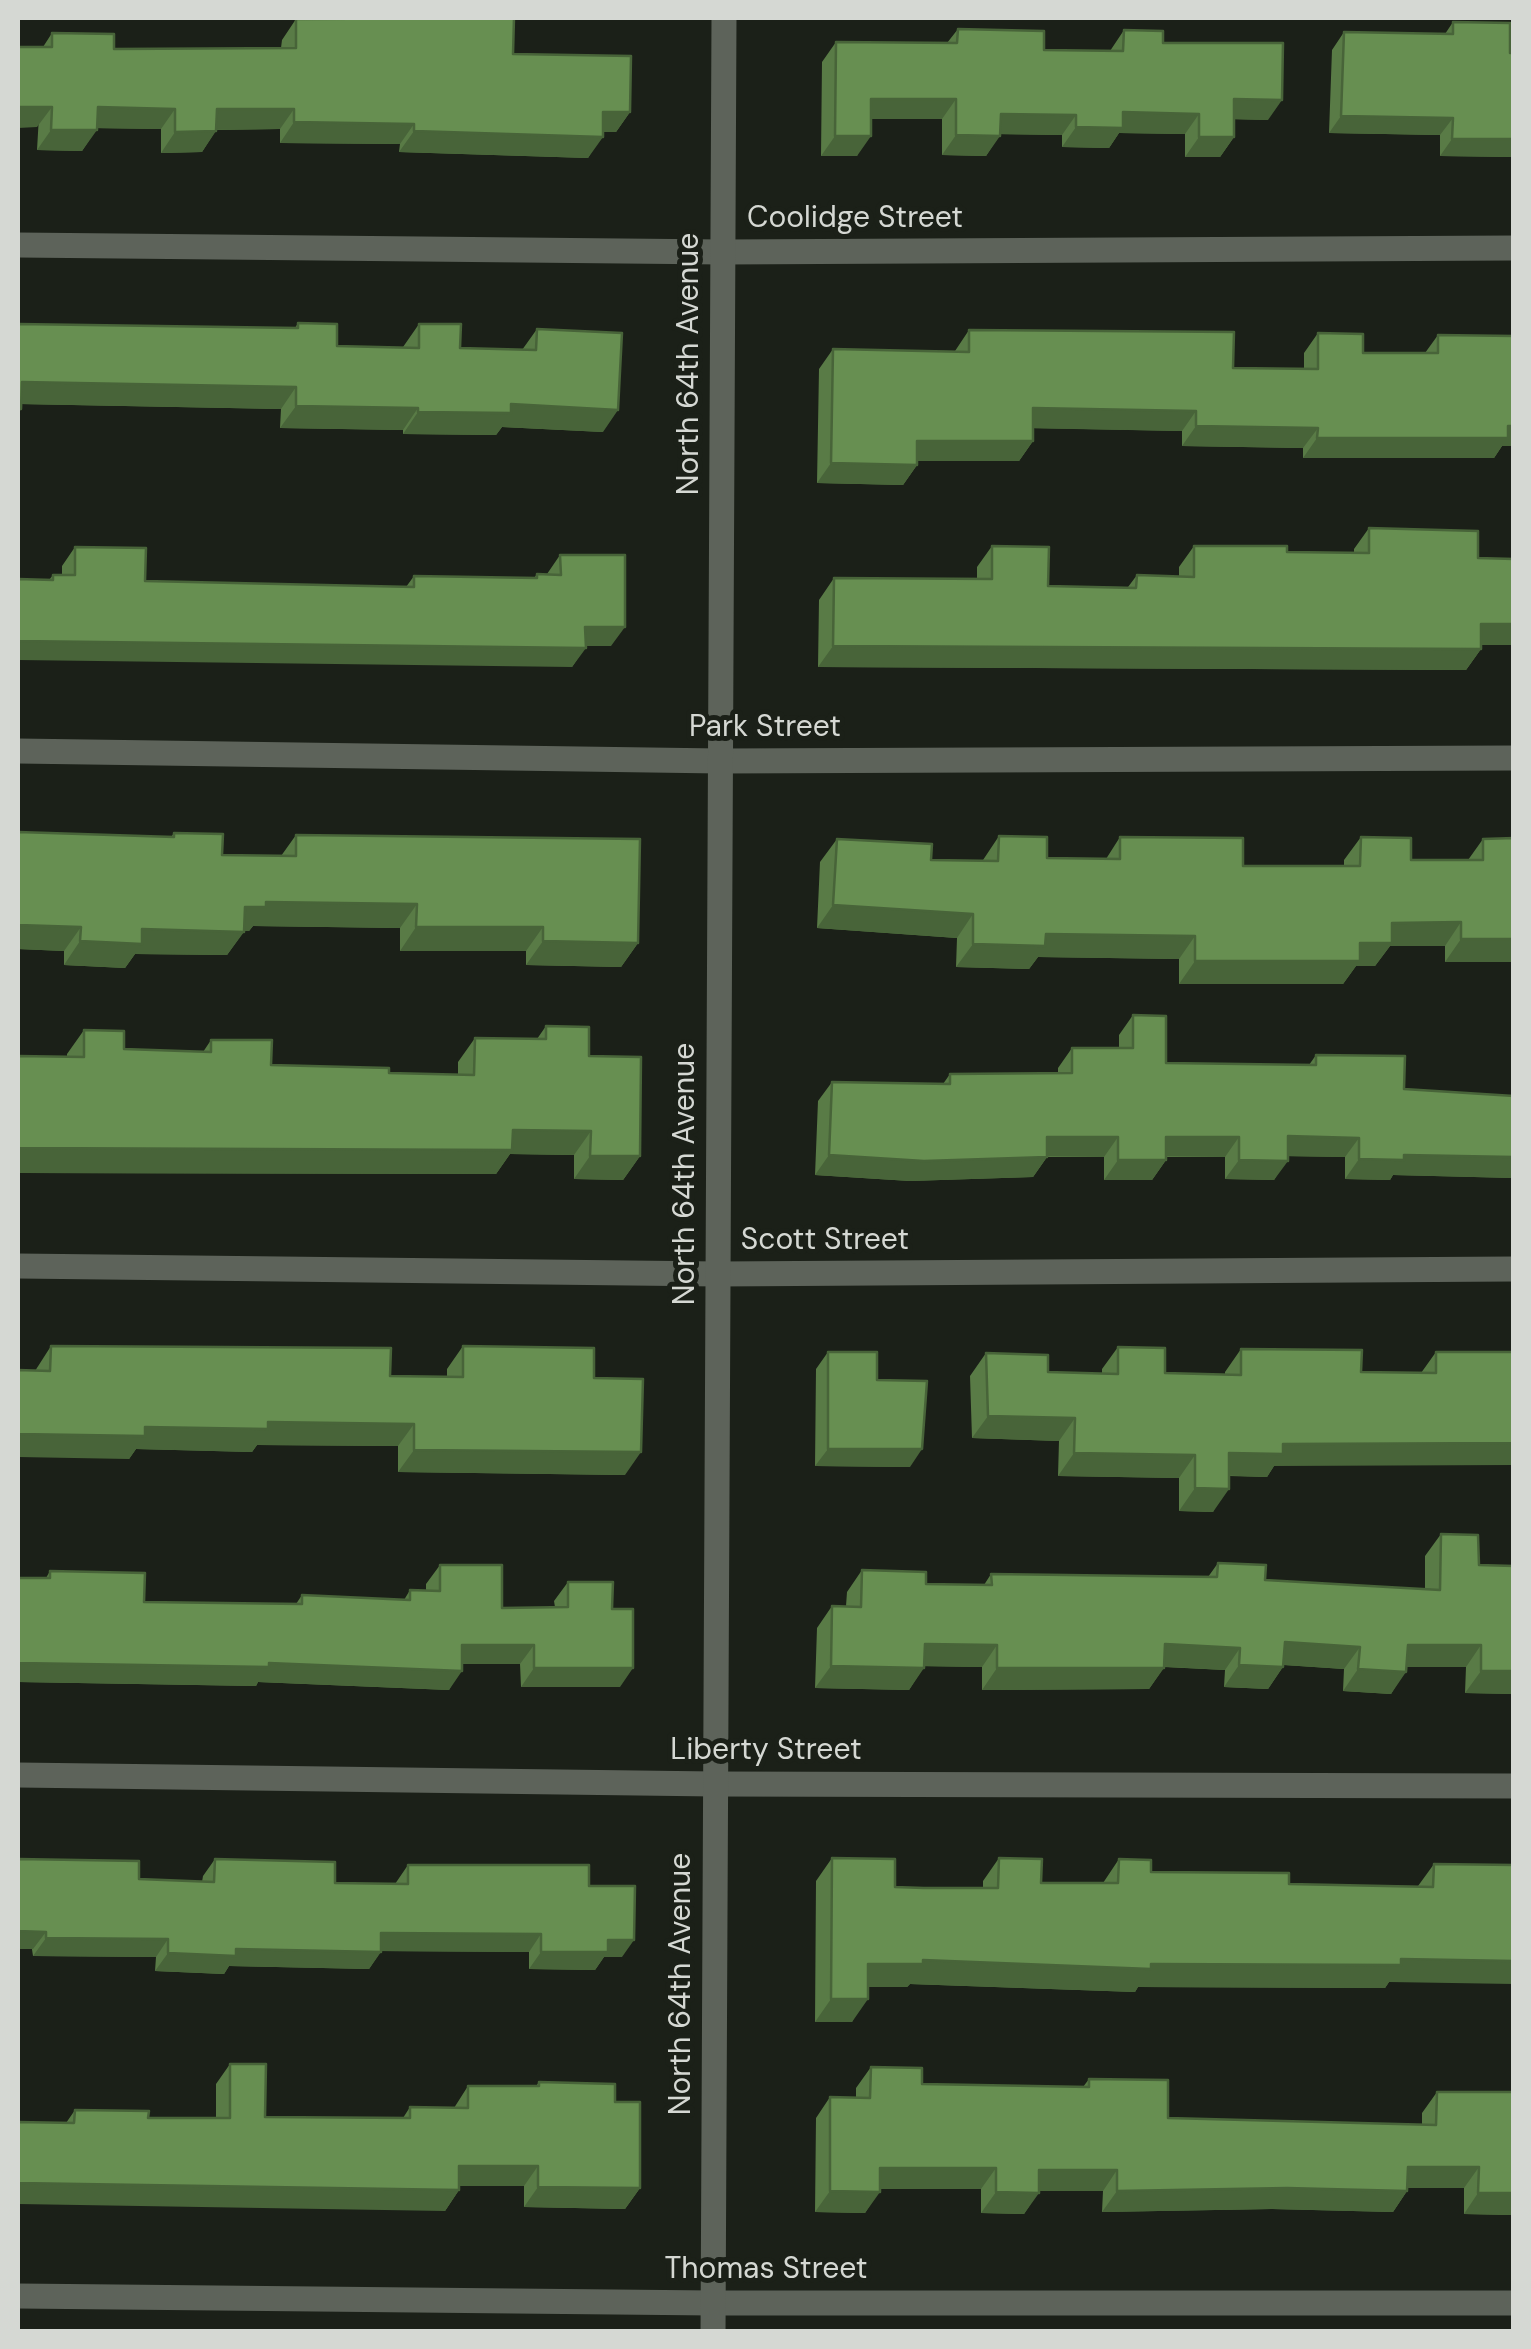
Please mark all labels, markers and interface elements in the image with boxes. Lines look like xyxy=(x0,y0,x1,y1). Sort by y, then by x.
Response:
street label: Coolidge Street xyxy=(747,201,963,237)
street label: North 64th Avenue xyxy=(672,233,708,495)
street label: Park Street xyxy=(689,710,841,746)
street label: North 64th Avenue xyxy=(668,1043,704,1305)
street label: Scott Street xyxy=(741,1223,909,1259)
street label: Liberty Street xyxy=(670,1733,862,1769)
street label: North 64th Avenue xyxy=(664,1853,700,2115)
street label: Thomas Street xyxy=(665,2252,867,2288)

